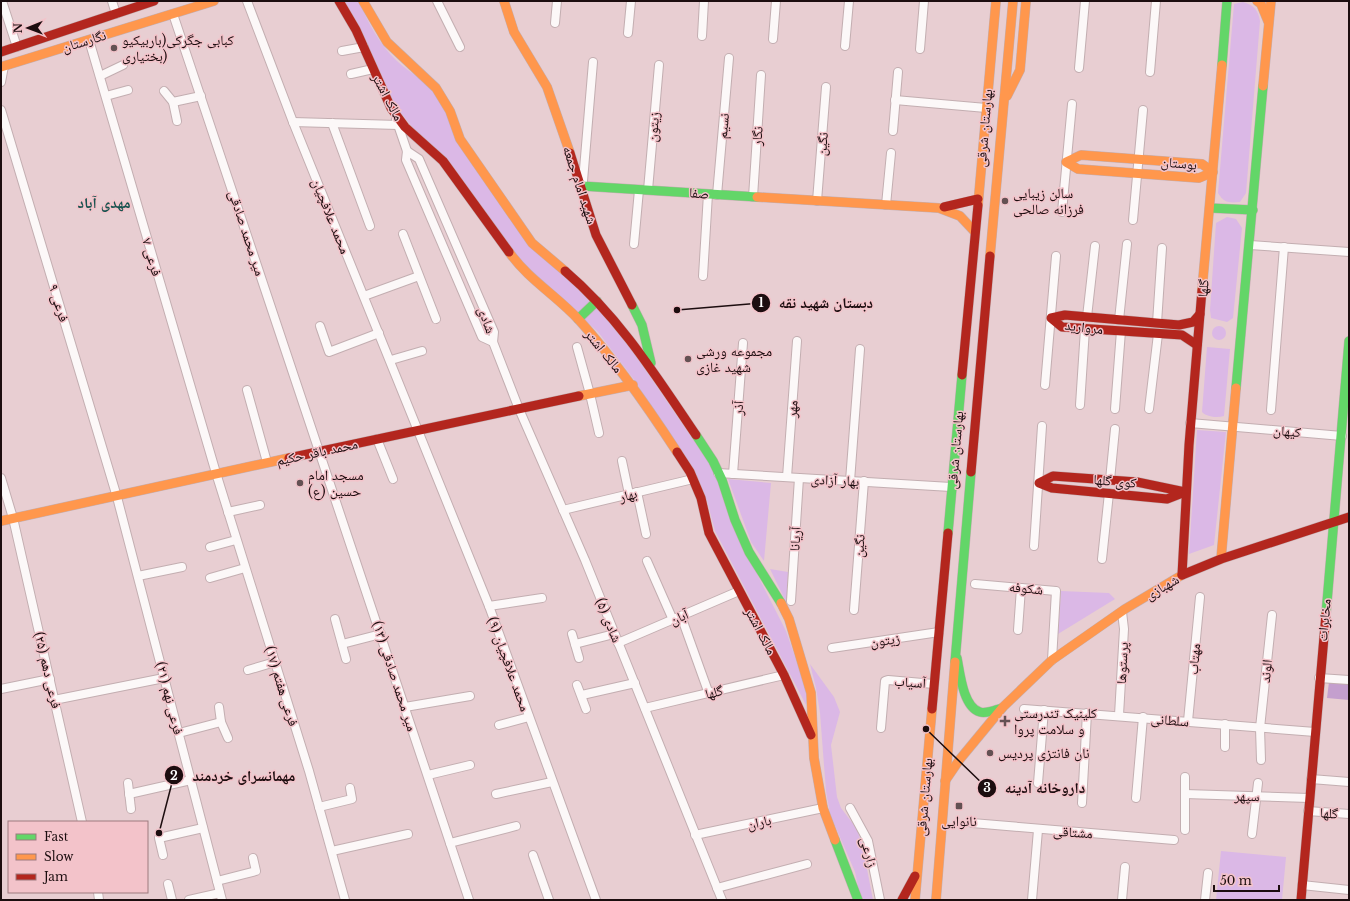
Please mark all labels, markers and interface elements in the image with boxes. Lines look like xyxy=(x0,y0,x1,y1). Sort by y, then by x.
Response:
north arrow xyxy=(8,8,48,48)
text: N xyxy=(11,22,25,33)
street label: نگارستان xyxy=(60,26,108,56)
place label: کبابی جگرکی(باربیکیو بختیاری) xyxy=(122,31,234,65)
marker: کبابی جگرکی(باربیکیو بختیاری) xyxy=(109,43,119,53)
street label: مالک اشتر xyxy=(368,69,408,124)
street label: بهارستان شرقی xyxy=(972,88,996,168)
street label: زیتون xyxy=(643,111,663,143)
street label: نسیم xyxy=(713,112,734,140)
street label: نگار xyxy=(747,126,767,147)
street label: نگین xyxy=(812,131,832,156)
street label: شهید امام جمعه xyxy=(558,144,601,227)
street label: بوستان xyxy=(1160,152,1198,174)
street label: محمد علافچیان xyxy=(308,176,354,256)
street label: صفا xyxy=(688,183,710,203)
place label: سالن زیبایی فرزانه صالحی xyxy=(1013,184,1084,218)
street label: میر محمد صادقی xyxy=(225,188,269,278)
district label: مهدی آباد xyxy=(77,193,131,212)
marker: سالن زیبایی فرزانه صالحی xyxy=(1000,196,1010,206)
street label: فرعی ۷ xyxy=(138,236,166,278)
street label: گلها xyxy=(1193,278,1213,298)
street label: فرعی ۹ xyxy=(45,282,73,324)
callout: دبستان شهید نقه xyxy=(751,290,881,317)
text: دبستان شهید نقه xyxy=(779,293,873,312)
text: 1 xyxy=(758,295,764,310)
street label: شادی xyxy=(474,304,500,336)
street label: مروارید xyxy=(1064,316,1104,338)
street label: مالک اشتر xyxy=(580,325,627,376)
place label: مجموعه ورشی شهید غازی xyxy=(696,342,772,376)
marker: مجموعه ورشی شهید غازی xyxy=(683,354,693,364)
street label: آذر xyxy=(728,400,748,417)
street label: مهر xyxy=(782,400,802,419)
street label: بهارستان شرقی xyxy=(943,410,967,490)
street label: کیهان xyxy=(1272,421,1302,441)
street label: محمد باقر حکیم xyxy=(275,435,360,470)
place label: مسجد امام حسین (ع) xyxy=(308,466,364,501)
street label: بهار آزادی xyxy=(810,470,860,490)
street label: کوی گلها xyxy=(1093,470,1137,492)
marker: مسجد امام حسین (ع) xyxy=(295,478,305,488)
street label: بهار xyxy=(616,484,639,506)
street label: آریانا xyxy=(785,526,805,552)
street label: نگین xyxy=(849,534,869,558)
street label: شهبازی xyxy=(1142,570,1182,604)
street label: شکوفه xyxy=(1008,578,1044,598)
street label: شادی (۵) xyxy=(592,595,626,645)
street label: مخابرات xyxy=(1313,598,1335,642)
street label: مالک اشتر xyxy=(741,603,781,658)
street label: آبان xyxy=(667,605,692,629)
street label: محمد علافچیان (۹) xyxy=(484,614,534,714)
street label: میر محمد صادقی (۱۳) xyxy=(369,619,421,733)
street label: زیتون xyxy=(869,629,901,651)
street label: فرعی دهم (۲۵) xyxy=(29,630,66,711)
street label: پرستوها xyxy=(1112,641,1132,684)
street label: مهتاب xyxy=(1184,643,1204,675)
street label: فرعی هفتم (۱۷) xyxy=(260,644,303,729)
street label: الوند xyxy=(1256,658,1276,684)
street label: فرعی نهم (۲۱) xyxy=(151,660,188,737)
street label: آسیاب xyxy=(893,672,927,692)
street label: گلها xyxy=(703,681,725,703)
place label: کلینیک تندرستی و سلامت پروا xyxy=(1014,704,1097,738)
street label: سلطانی xyxy=(1150,709,1190,731)
marker: کلینیک تندرستی و سلامت پروا xyxy=(999,715,1011,727)
place label: نان فانتزی پردیس xyxy=(998,744,1090,762)
marker: نان فانتزی پردیس xyxy=(985,748,995,758)
street label: بهارستان شرقی xyxy=(912,757,936,837)
callout: مهمانسرای خردمند xyxy=(164,762,303,789)
text: مهمانسرای خردمند xyxy=(193,766,295,785)
text: 2 xyxy=(170,768,178,783)
callout: داروخانه آدینه xyxy=(977,774,1094,801)
text: داروخانه آدینه xyxy=(1005,778,1085,797)
text: 3 xyxy=(983,780,991,795)
street label: سپهر xyxy=(1233,787,1260,806)
marker: نانوایی xyxy=(954,801,964,811)
street label: گلها xyxy=(1319,803,1339,823)
street label: باران xyxy=(745,811,773,833)
place label: نانوایی xyxy=(941,812,977,830)
legend xyxy=(8,821,148,893)
street label: مشتاقی xyxy=(1053,822,1093,842)
text: Fast xyxy=(44,829,69,844)
street label: زارعی xyxy=(856,835,882,869)
text: Slow xyxy=(44,849,74,864)
scale bar xyxy=(1214,867,1279,893)
text: Jam xyxy=(42,869,68,884)
text: 50 m xyxy=(1220,873,1252,888)

